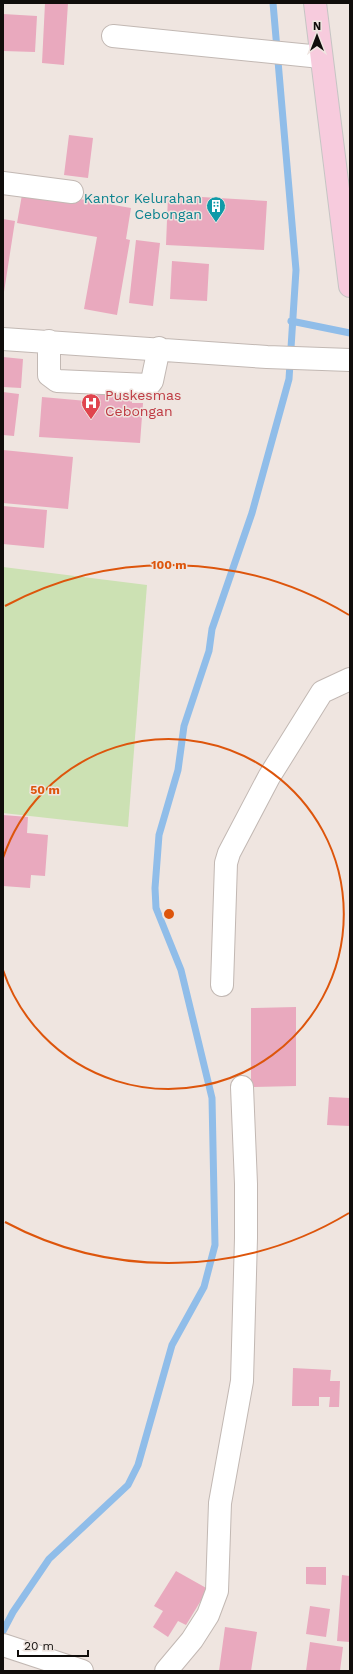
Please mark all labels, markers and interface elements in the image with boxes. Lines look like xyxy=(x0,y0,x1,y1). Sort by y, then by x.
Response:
north arrow xyxy=(297,16,337,56)
text: N xyxy=(313,20,321,33)
place label: Kantor Kelurahan Cebongan xyxy=(84,190,202,222)
building icon: Kantor Kelurahan Cebongan xyxy=(205,195,227,223)
place label: Puskesmas Cebongan xyxy=(105,387,181,419)
hospital icon: Puskesmas Cebongan xyxy=(80,392,102,420)
text: 100 m xyxy=(151,558,187,572)
text: 50 m xyxy=(30,783,60,797)
centre of rings xyxy=(162,907,176,921)
scale bar xyxy=(18,1632,88,1658)
text: 20 m xyxy=(24,1639,54,1653)

